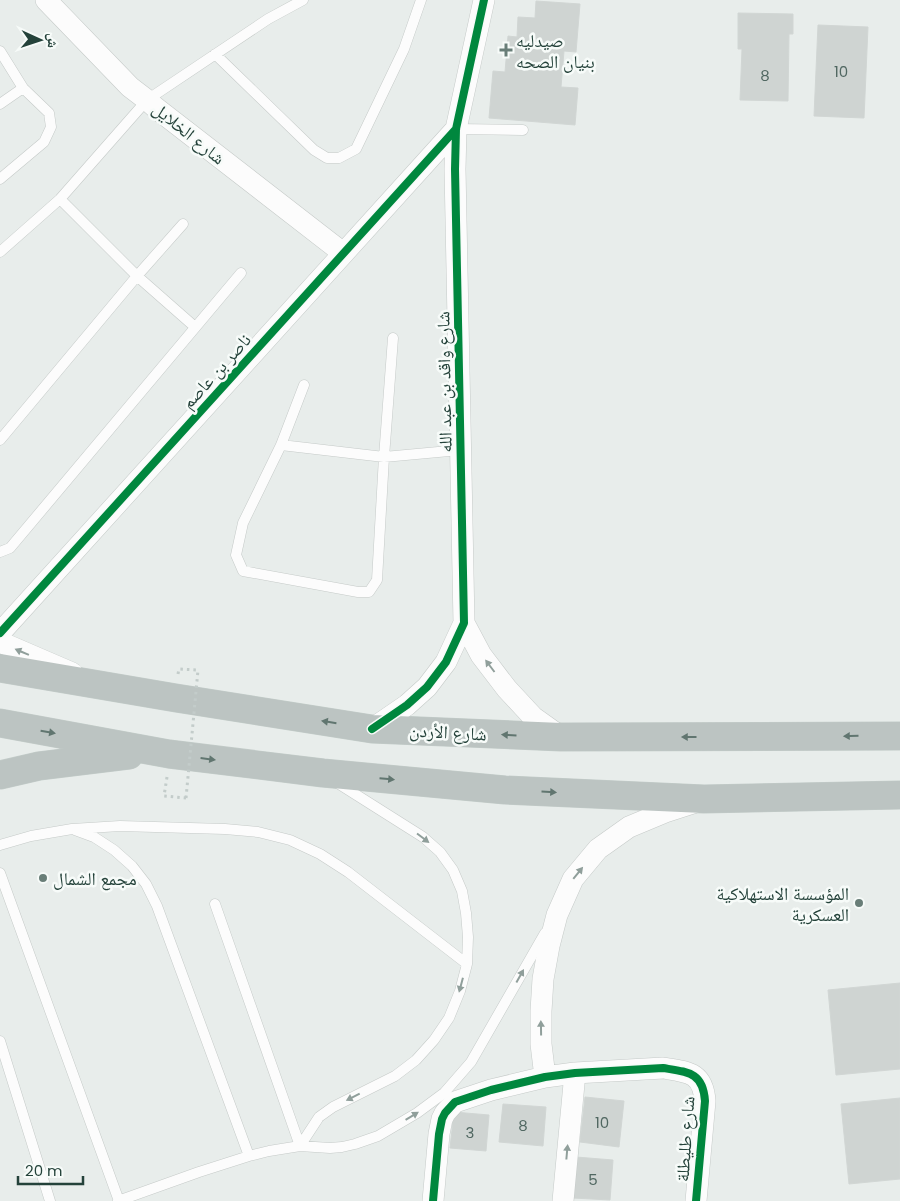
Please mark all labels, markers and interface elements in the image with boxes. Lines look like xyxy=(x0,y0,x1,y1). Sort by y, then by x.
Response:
north arrow xyxy=(15,15,65,65)
place label: صيدليه بنيان الصحه xyxy=(516,28,595,74)
text: ش xyxy=(43,33,63,49)
marker: صيدليه بنيان الصحه xyxy=(500,44,512,56)
house number: 10 xyxy=(834,61,848,82)
house number: 8 xyxy=(760,65,770,86)
street label: شارع الخلايل xyxy=(147,96,231,170)
street label: شارع واقد بن عبد الله xyxy=(430,311,458,453)
street label: ناصر بن عاصم xyxy=(175,328,257,414)
one-way arrow xyxy=(15,648,30,656)
one-way arrow xyxy=(485,659,495,673)
street label: شارع الأردن xyxy=(409,717,487,747)
one-way arrow xyxy=(321,718,337,726)
one-way arrow xyxy=(40,728,56,736)
one-way arrow xyxy=(501,731,517,739)
one-way arrow xyxy=(843,732,859,740)
one-way arrow xyxy=(681,733,697,741)
one-way arrow xyxy=(201,755,217,763)
one-way arrow xyxy=(379,776,395,784)
one-way arrow xyxy=(541,789,557,797)
one-way arrow xyxy=(416,832,429,843)
place label: مجمع الشمال xyxy=(53,866,137,891)
one-way arrow xyxy=(573,867,584,880)
marker: مجمع الشمال xyxy=(37,872,49,884)
place label: المؤسسة الاستهلاكية العسكرية xyxy=(716,881,849,927)
marker: المؤسسة الاستهلاكية العسكرية xyxy=(853,897,865,909)
one-way arrow xyxy=(516,969,525,982)
one-way arrow xyxy=(457,977,465,992)
one-way arrow xyxy=(537,1020,545,1036)
one-way arrow xyxy=(346,1093,360,1101)
street label: شارع طليطلة xyxy=(670,1095,700,1183)
one-way arrow xyxy=(405,1111,418,1120)
house number: 10 xyxy=(595,1112,609,1133)
house number: 8 xyxy=(518,1115,528,1136)
house number: 3 xyxy=(466,1122,474,1143)
one-way arrow xyxy=(564,1144,572,1160)
scale bar xyxy=(18,1154,82,1186)
text: 20 m xyxy=(25,1160,63,1181)
house number: 5 xyxy=(588,1169,598,1190)

